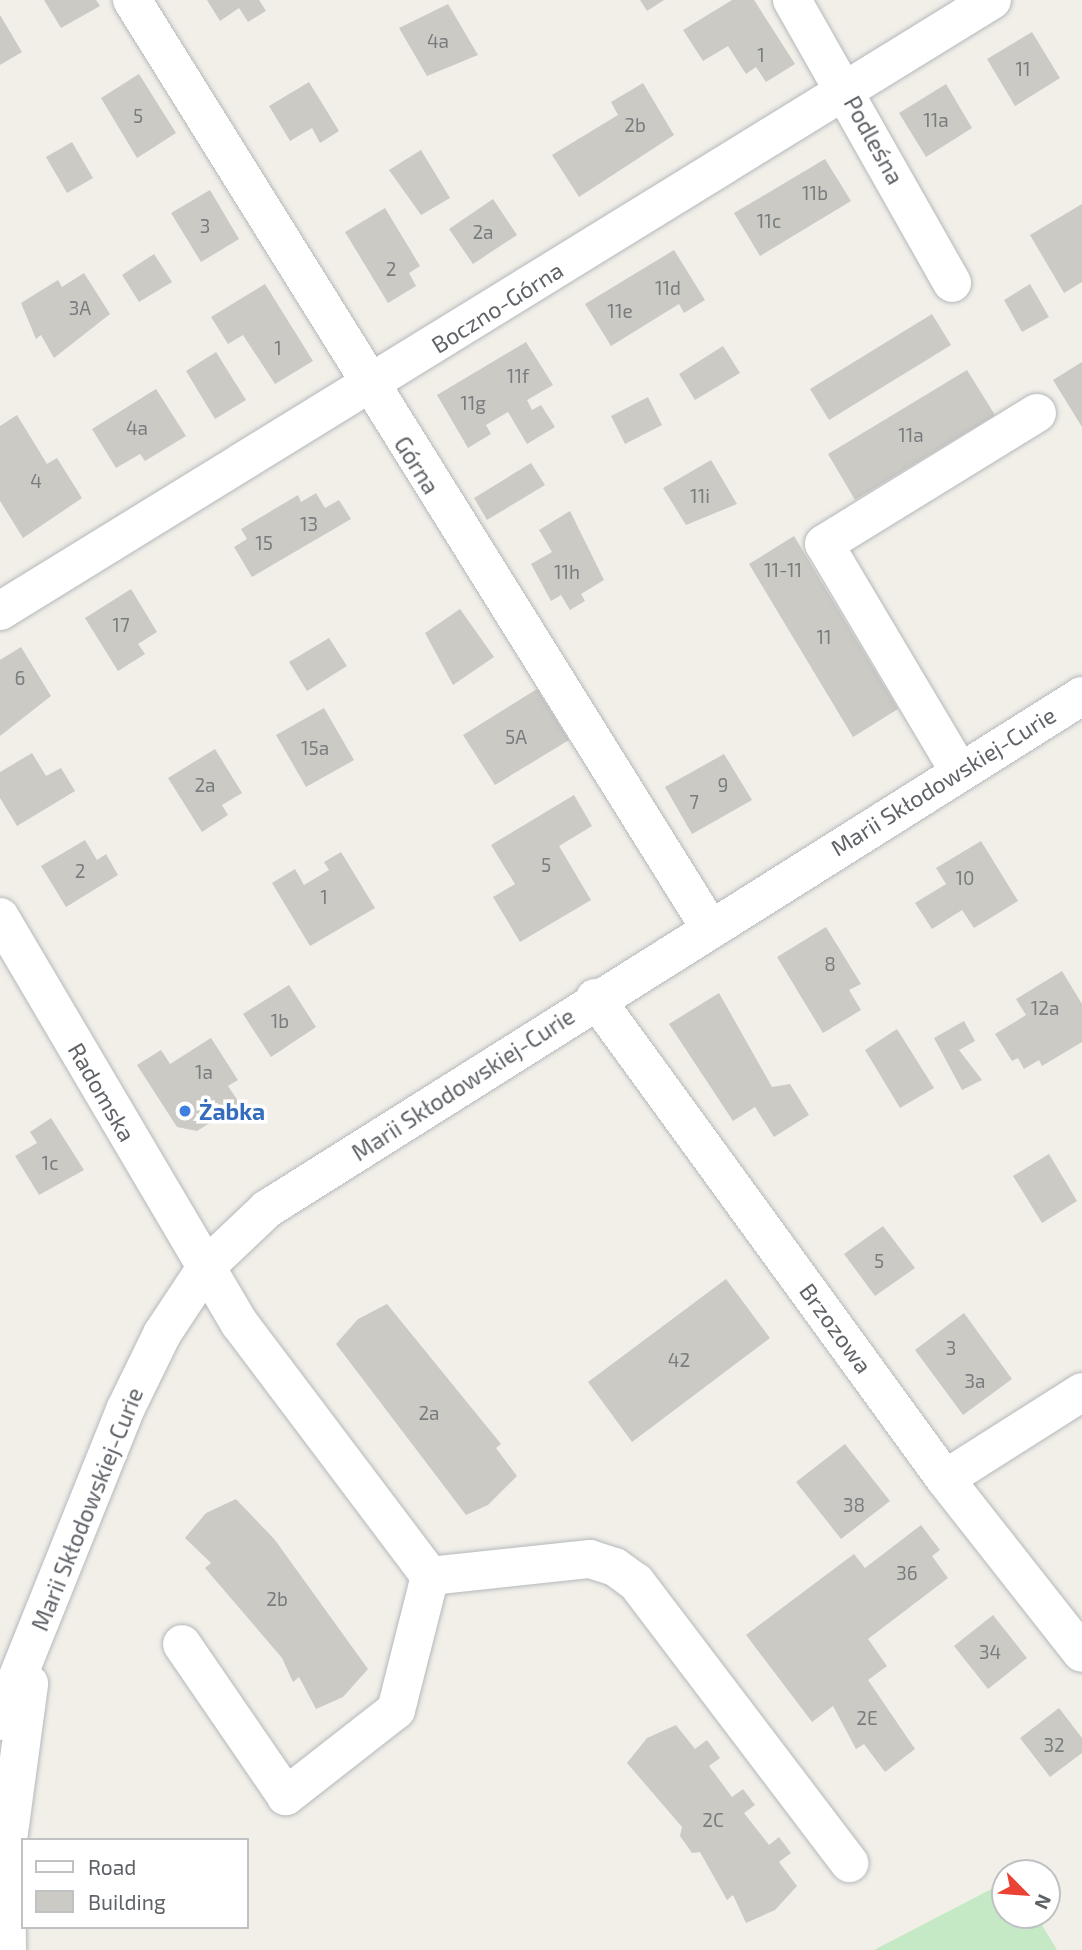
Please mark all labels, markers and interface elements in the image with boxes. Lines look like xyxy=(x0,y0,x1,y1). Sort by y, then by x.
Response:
house number: 4a xyxy=(427,30,449,52)
house number: 1 xyxy=(757,44,765,66)
house number: 11 xyxy=(1015,58,1031,80)
street label: Podleśna xyxy=(839,91,909,189)
house number: 5 xyxy=(133,105,143,127)
house number: 11a xyxy=(923,109,949,131)
house number: 2b xyxy=(624,114,646,136)
house number: 11b xyxy=(802,182,828,204)
house number: 11c xyxy=(757,210,781,232)
house number: 3 xyxy=(200,215,210,237)
house number: 2a xyxy=(472,221,494,243)
street label: Boczno-Górna xyxy=(426,256,568,358)
house number: 2 xyxy=(386,258,396,280)
house number: 11d xyxy=(655,277,681,299)
house number: 3A xyxy=(69,297,91,319)
house number: 11e xyxy=(607,300,633,322)
house number: 1 xyxy=(274,337,282,359)
house number: 11f xyxy=(507,365,529,387)
house number: 11g xyxy=(460,392,486,414)
house number: 4a xyxy=(126,417,148,439)
house number: 11a xyxy=(898,424,924,446)
street label: Górna xyxy=(389,431,445,499)
house number: 4 xyxy=(30,470,42,492)
house number: 11i xyxy=(690,485,710,507)
house number: 13 xyxy=(300,513,318,535)
house number: 15 xyxy=(255,532,273,554)
house number: 11-11 xyxy=(764,559,802,581)
house number: 11h xyxy=(554,561,580,583)
house number: 17 xyxy=(112,614,130,636)
house number: 11 xyxy=(816,626,832,648)
house number: 6 xyxy=(15,667,25,689)
street label: Marii Skłodowskiej-Curie xyxy=(825,700,1061,862)
house number: 5A xyxy=(505,726,527,748)
house number: 15a xyxy=(301,737,329,759)
house number: 2a xyxy=(194,774,216,796)
house number: 9 xyxy=(718,774,728,796)
house number: 7 xyxy=(689,791,699,813)
house number: 5 xyxy=(541,854,551,876)
house number: 2 xyxy=(75,860,85,882)
house number: 10 xyxy=(955,867,975,889)
house number: 1 xyxy=(320,886,328,908)
house number: 8 xyxy=(824,953,836,975)
house number: 12a xyxy=(1031,997,1059,1019)
street label: Marii Skłodowskiej-Curie xyxy=(346,1002,580,1166)
house number: 1b xyxy=(271,1010,289,1032)
street label: Radomska xyxy=(63,1038,141,1146)
house number: 1a xyxy=(195,1061,213,1083)
place label: Żabka xyxy=(199,1097,265,1125)
marker: Żabka xyxy=(177,1103,193,1119)
house number: 1c xyxy=(42,1152,58,1174)
house number: 5 xyxy=(874,1250,884,1272)
street label: Brzozowa xyxy=(794,1278,878,1378)
house number: 3 xyxy=(946,1337,956,1359)
house number: 42 xyxy=(668,1349,690,1371)
house number: 3a xyxy=(965,1370,985,1392)
street label: Marii Skłodowskiej-Curie xyxy=(26,1383,148,1635)
house number: 2a xyxy=(418,1402,440,1424)
house number: 38 xyxy=(843,1494,865,1516)
house number: 36 xyxy=(896,1562,918,1584)
house number: 2b xyxy=(266,1588,288,1610)
house number: 34 xyxy=(979,1641,1001,1663)
house number: 2E xyxy=(856,1707,878,1729)
house number: 32 xyxy=(1043,1734,1065,1756)
house number: 2C xyxy=(702,1809,724,1831)
legend xyxy=(21,1838,248,1929)
text: Road xyxy=(88,1854,136,1879)
north arrow xyxy=(991,1859,1061,1929)
text: Building xyxy=(88,1889,166,1914)
text: N xyxy=(1030,1891,1057,1913)

